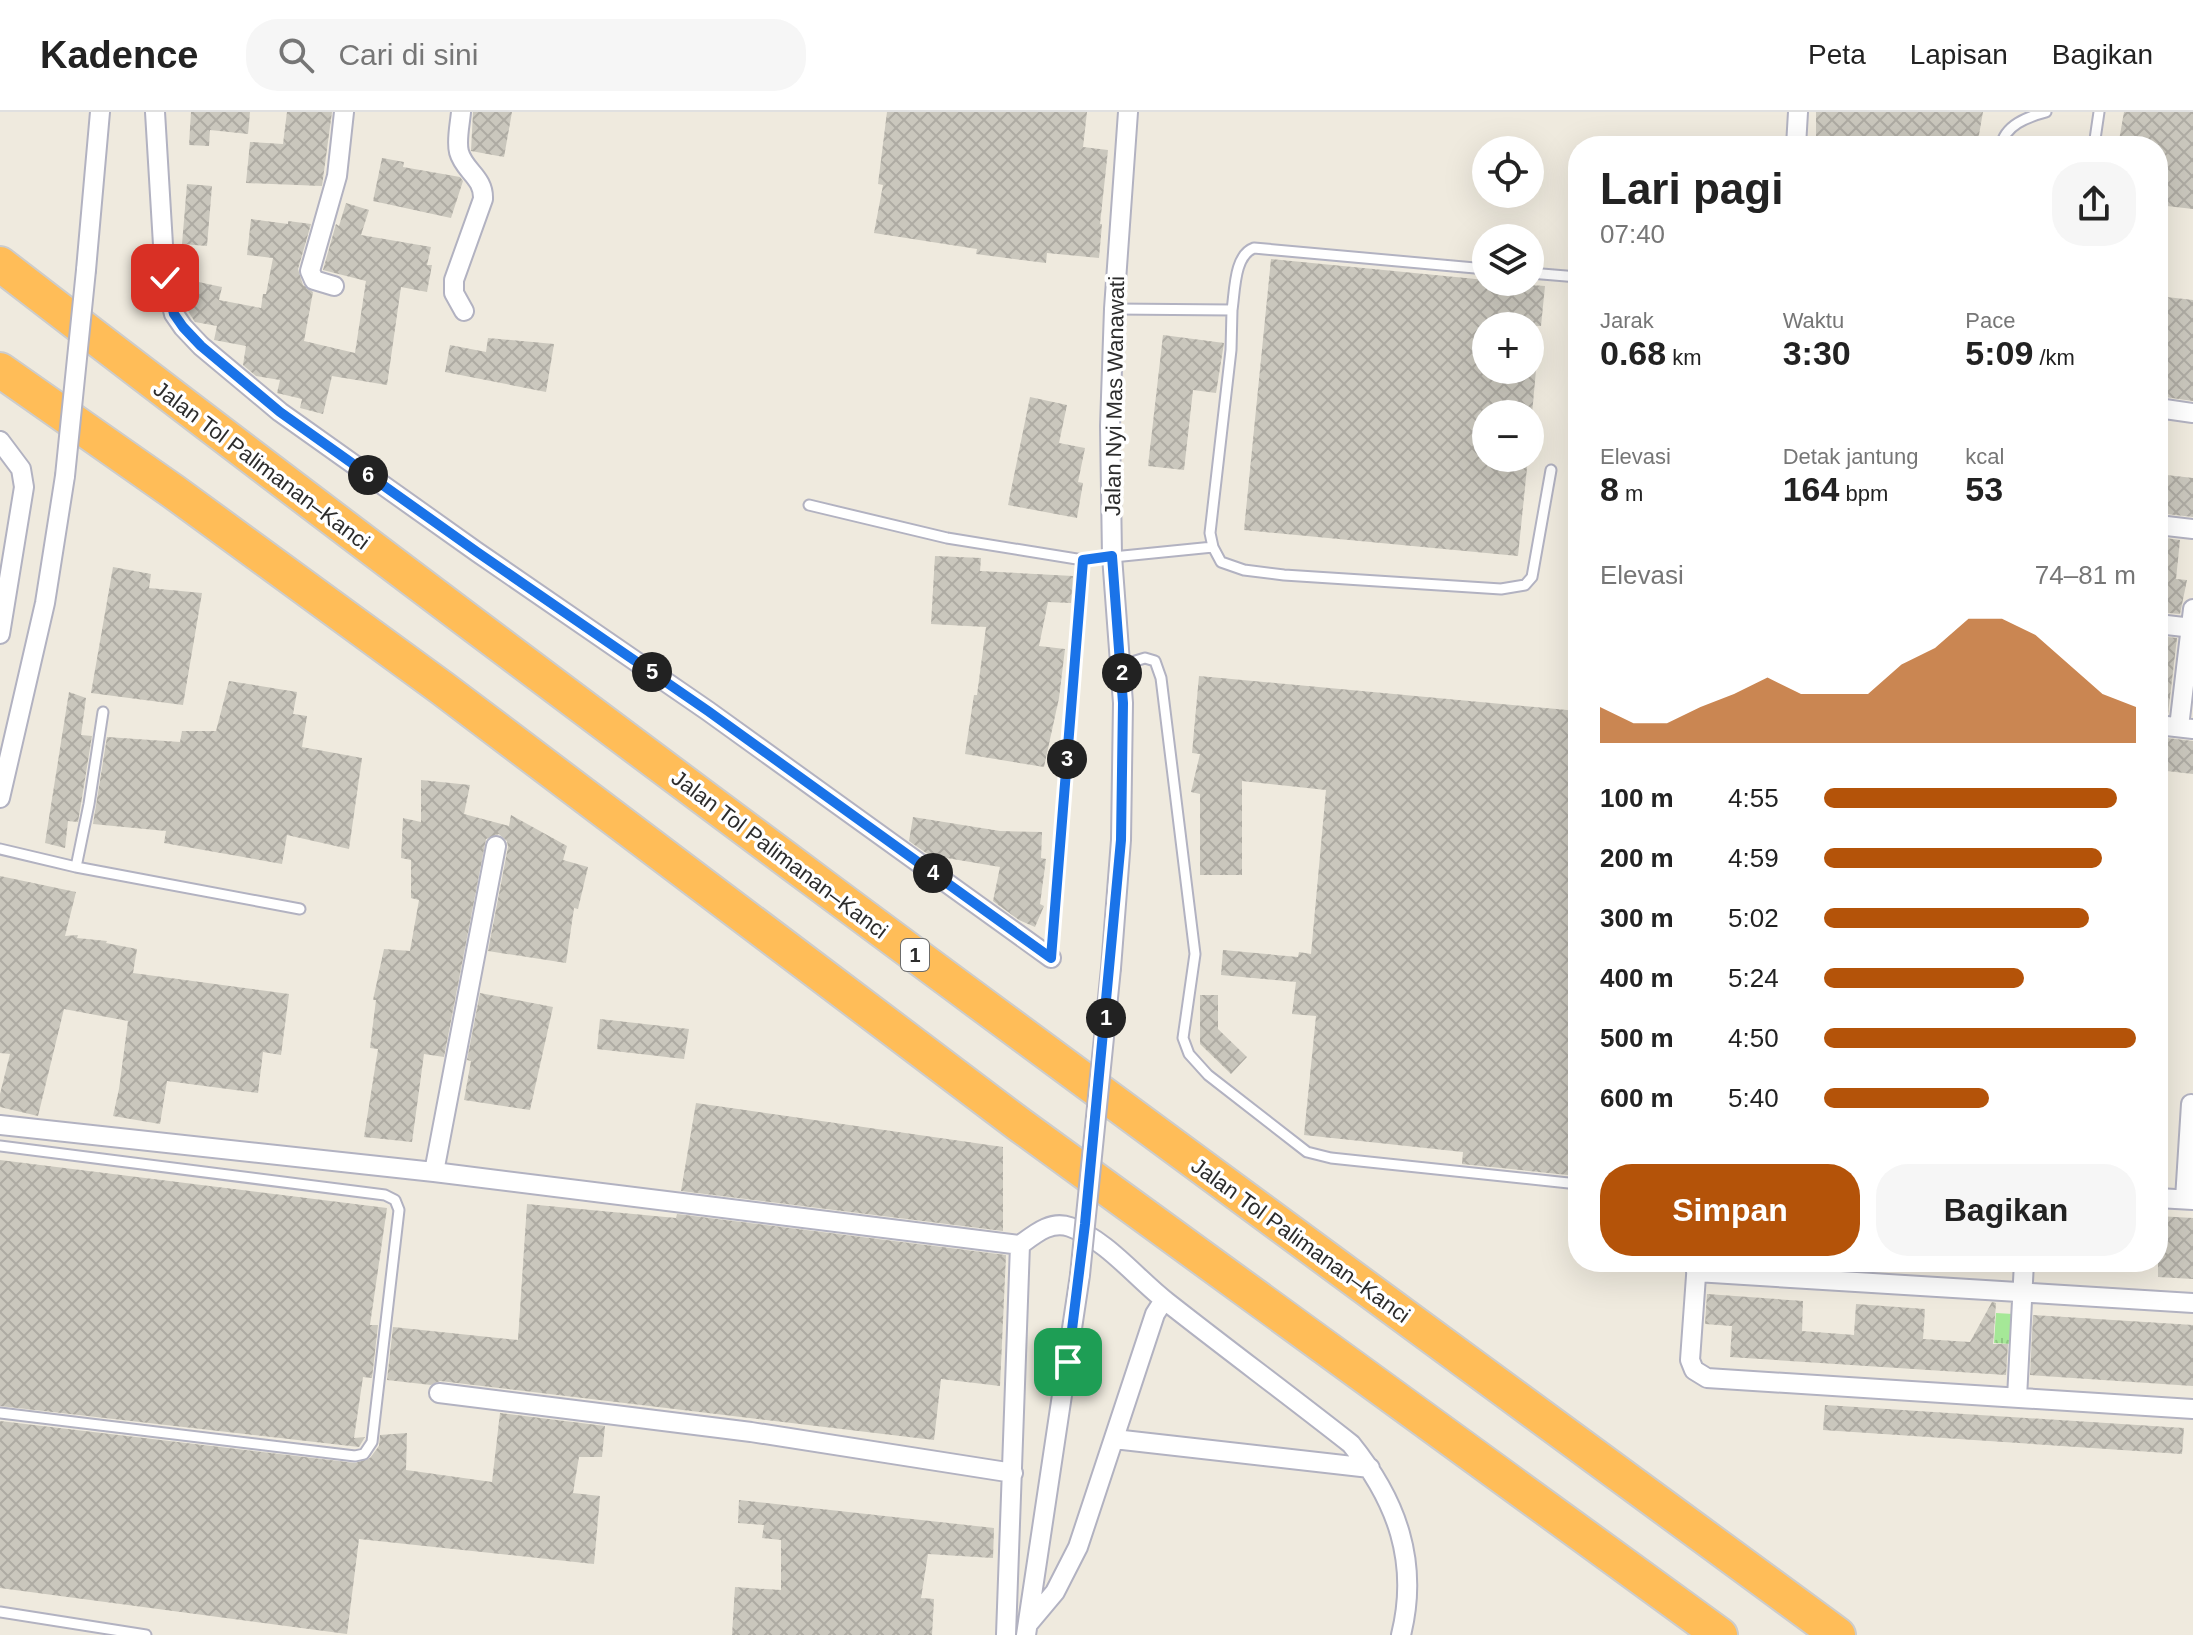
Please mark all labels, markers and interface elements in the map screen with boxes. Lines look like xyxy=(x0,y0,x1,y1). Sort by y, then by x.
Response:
search box xyxy=(246,19,806,91)
icon: search xyxy=(274,33,318,77)
text: Kadence xyxy=(40,34,198,76)
text: Cari di sini xyxy=(338,38,478,71)
text: Peta xyxy=(1808,39,1866,70)
text: Lapisan xyxy=(1910,39,2008,70)
text: Bagikan xyxy=(2052,39,2153,70)
map controls xyxy=(1472,136,1544,472)
button: locate xyxy=(1472,136,1544,208)
button: share xyxy=(2052,162,2136,246)
text: Lari pagi xyxy=(1600,164,1783,213)
text: 07:40 xyxy=(1600,219,1665,249)
button: layers xyxy=(1472,224,1544,296)
pin xyxy=(131,244,199,312)
icon: check xyxy=(143,256,187,300)
street label: Jalan Nyi Mas Wanawati xyxy=(1100,276,1129,516)
text: Jarak xyxy=(1600,308,1654,333)
text: Waktu xyxy=(1783,308,1844,333)
text: Pace xyxy=(1965,308,2015,333)
button: + xyxy=(1472,312,1544,384)
text: 0.68 xyxy=(1600,334,1666,372)
text: 3:30 xyxy=(1783,334,1851,372)
text: 5:09 xyxy=(1965,334,2033,372)
text: km xyxy=(1666,345,1702,370)
text: /km xyxy=(2033,345,2075,370)
street label: Jalan Tol Palimanan–Kanci xyxy=(149,376,375,555)
button: − xyxy=(1472,400,1544,472)
text: Elevasi xyxy=(1600,444,1671,469)
text: Detak jantung xyxy=(1783,444,1918,469)
text: kcal xyxy=(1965,444,2004,469)
pin: 6 xyxy=(348,455,388,495)
text: 6 xyxy=(362,462,374,487)
text: 8 xyxy=(1600,470,1619,508)
text: 164 xyxy=(1783,470,1839,508)
text: 53 xyxy=(1965,470,2003,508)
text: m xyxy=(1619,481,1643,506)
text: bpm xyxy=(1839,481,1888,506)
text: Elevasi xyxy=(1600,560,1684,590)
text: 74–81 m xyxy=(2035,560,2136,590)
pin: 5 xyxy=(632,652,672,692)
pin: 2 xyxy=(1102,653,1142,693)
text: 5 xyxy=(646,659,658,684)
text: 2 xyxy=(1116,660,1128,685)
pin: 3 xyxy=(1047,739,1087,779)
text: 3 xyxy=(1061,746,1073,771)
street label: Jalan Tol Palimanan–Kanci xyxy=(667,765,893,944)
text: 100 m xyxy=(1600,783,1674,813)
text: 4:55 xyxy=(1728,783,1779,813)
text: 200 m xyxy=(1600,843,1674,873)
text: 4:59 xyxy=(1728,843,1779,873)
pin: 4 xyxy=(913,853,953,893)
text: 4 xyxy=(927,860,939,885)
text: 300 m xyxy=(1600,903,1674,933)
text: 5:02 xyxy=(1728,903,1779,933)
road number: 1 xyxy=(901,939,929,971)
text: 400 m xyxy=(1600,963,1674,993)
text: 5:24 xyxy=(1728,963,1779,993)
pin: 1 xyxy=(1086,998,1126,1038)
text: 1 xyxy=(1100,1005,1112,1030)
text: 500 m xyxy=(1600,1023,1674,1053)
text: 4:50 xyxy=(1728,1023,1779,1053)
text: 600 m xyxy=(1600,1083,1674,1113)
text: 5:40 xyxy=(1728,1083,1779,1113)
street label: Jalan Tol Palimanan–Kanci xyxy=(1187,1153,1415,1328)
button: Simpan xyxy=(1600,1164,1860,1256)
button: Bagikan xyxy=(1876,1164,2136,1256)
pin xyxy=(1034,1328,1102,1396)
icon: arrive xyxy=(1046,1340,1090,1384)

